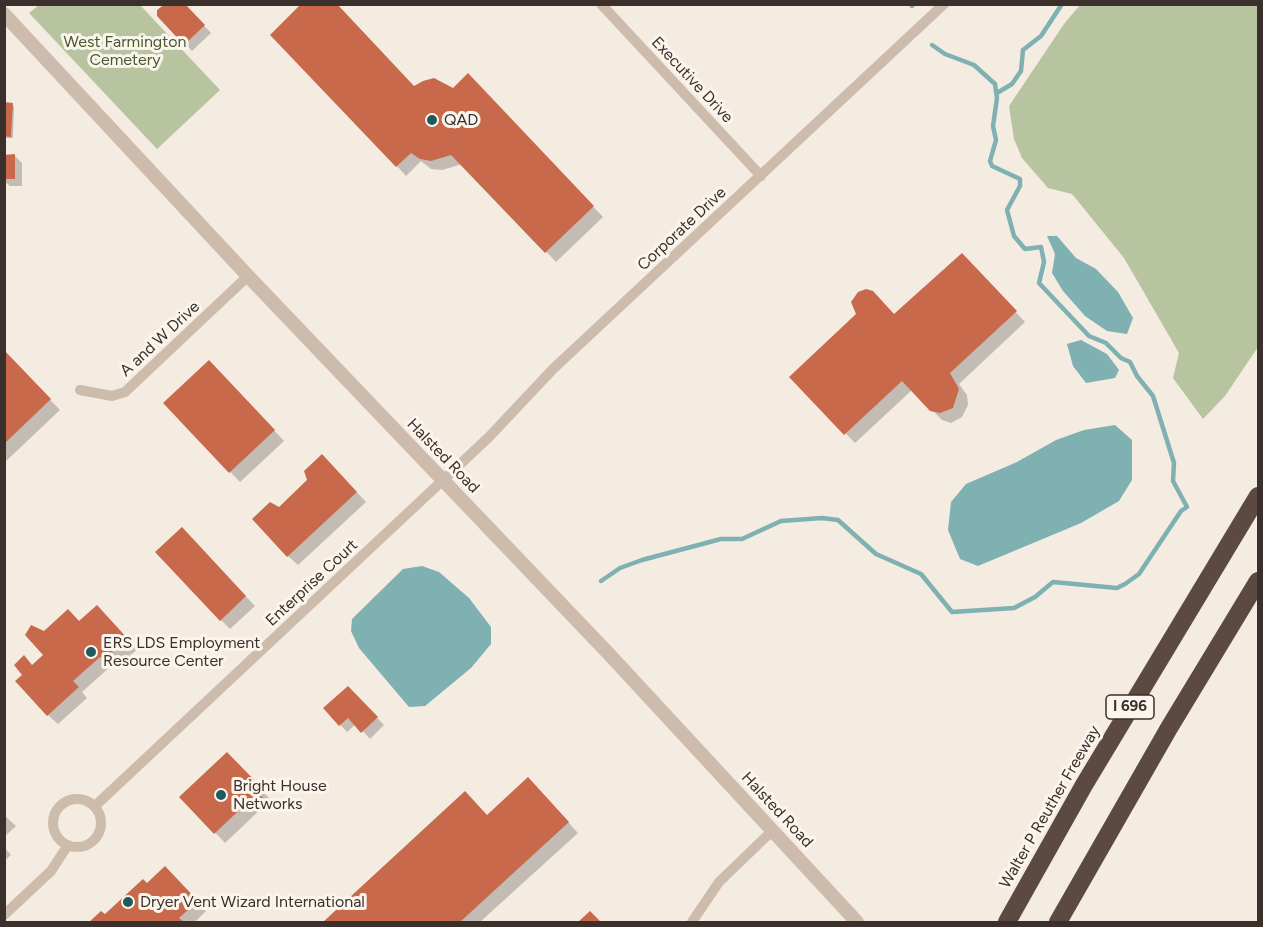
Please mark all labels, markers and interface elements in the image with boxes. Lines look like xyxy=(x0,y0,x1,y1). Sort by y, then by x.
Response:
park label: West Farmington Cemetery xyxy=(64,32,186,70)
street label: Executive Drive xyxy=(647,33,737,127)
place label: QAD xyxy=(444,110,478,130)
marker: QAD xyxy=(425,113,439,127)
street label: Corporate Drive xyxy=(634,183,730,275)
street label: A and W Drive xyxy=(116,297,204,381)
street label: Halsted Road xyxy=(403,415,483,497)
street label: Enterprise Court xyxy=(262,536,362,630)
place label: ERS LDS Employment Resource Center xyxy=(103,633,260,671)
marker: ERS LDS Employment Resource Center xyxy=(84,645,98,659)
road number: I 696 xyxy=(1106,695,1154,719)
street label: Walter P Reuther Freeway xyxy=(996,722,1104,892)
street label: Halsted Road xyxy=(737,768,817,852)
place label: Bright House Networks xyxy=(233,776,327,814)
marker: Bright House Networks xyxy=(214,788,228,802)
place label: Dryer Vent Wizard International xyxy=(140,892,365,912)
marker: Dryer Vent Wizard International xyxy=(121,895,135,909)

